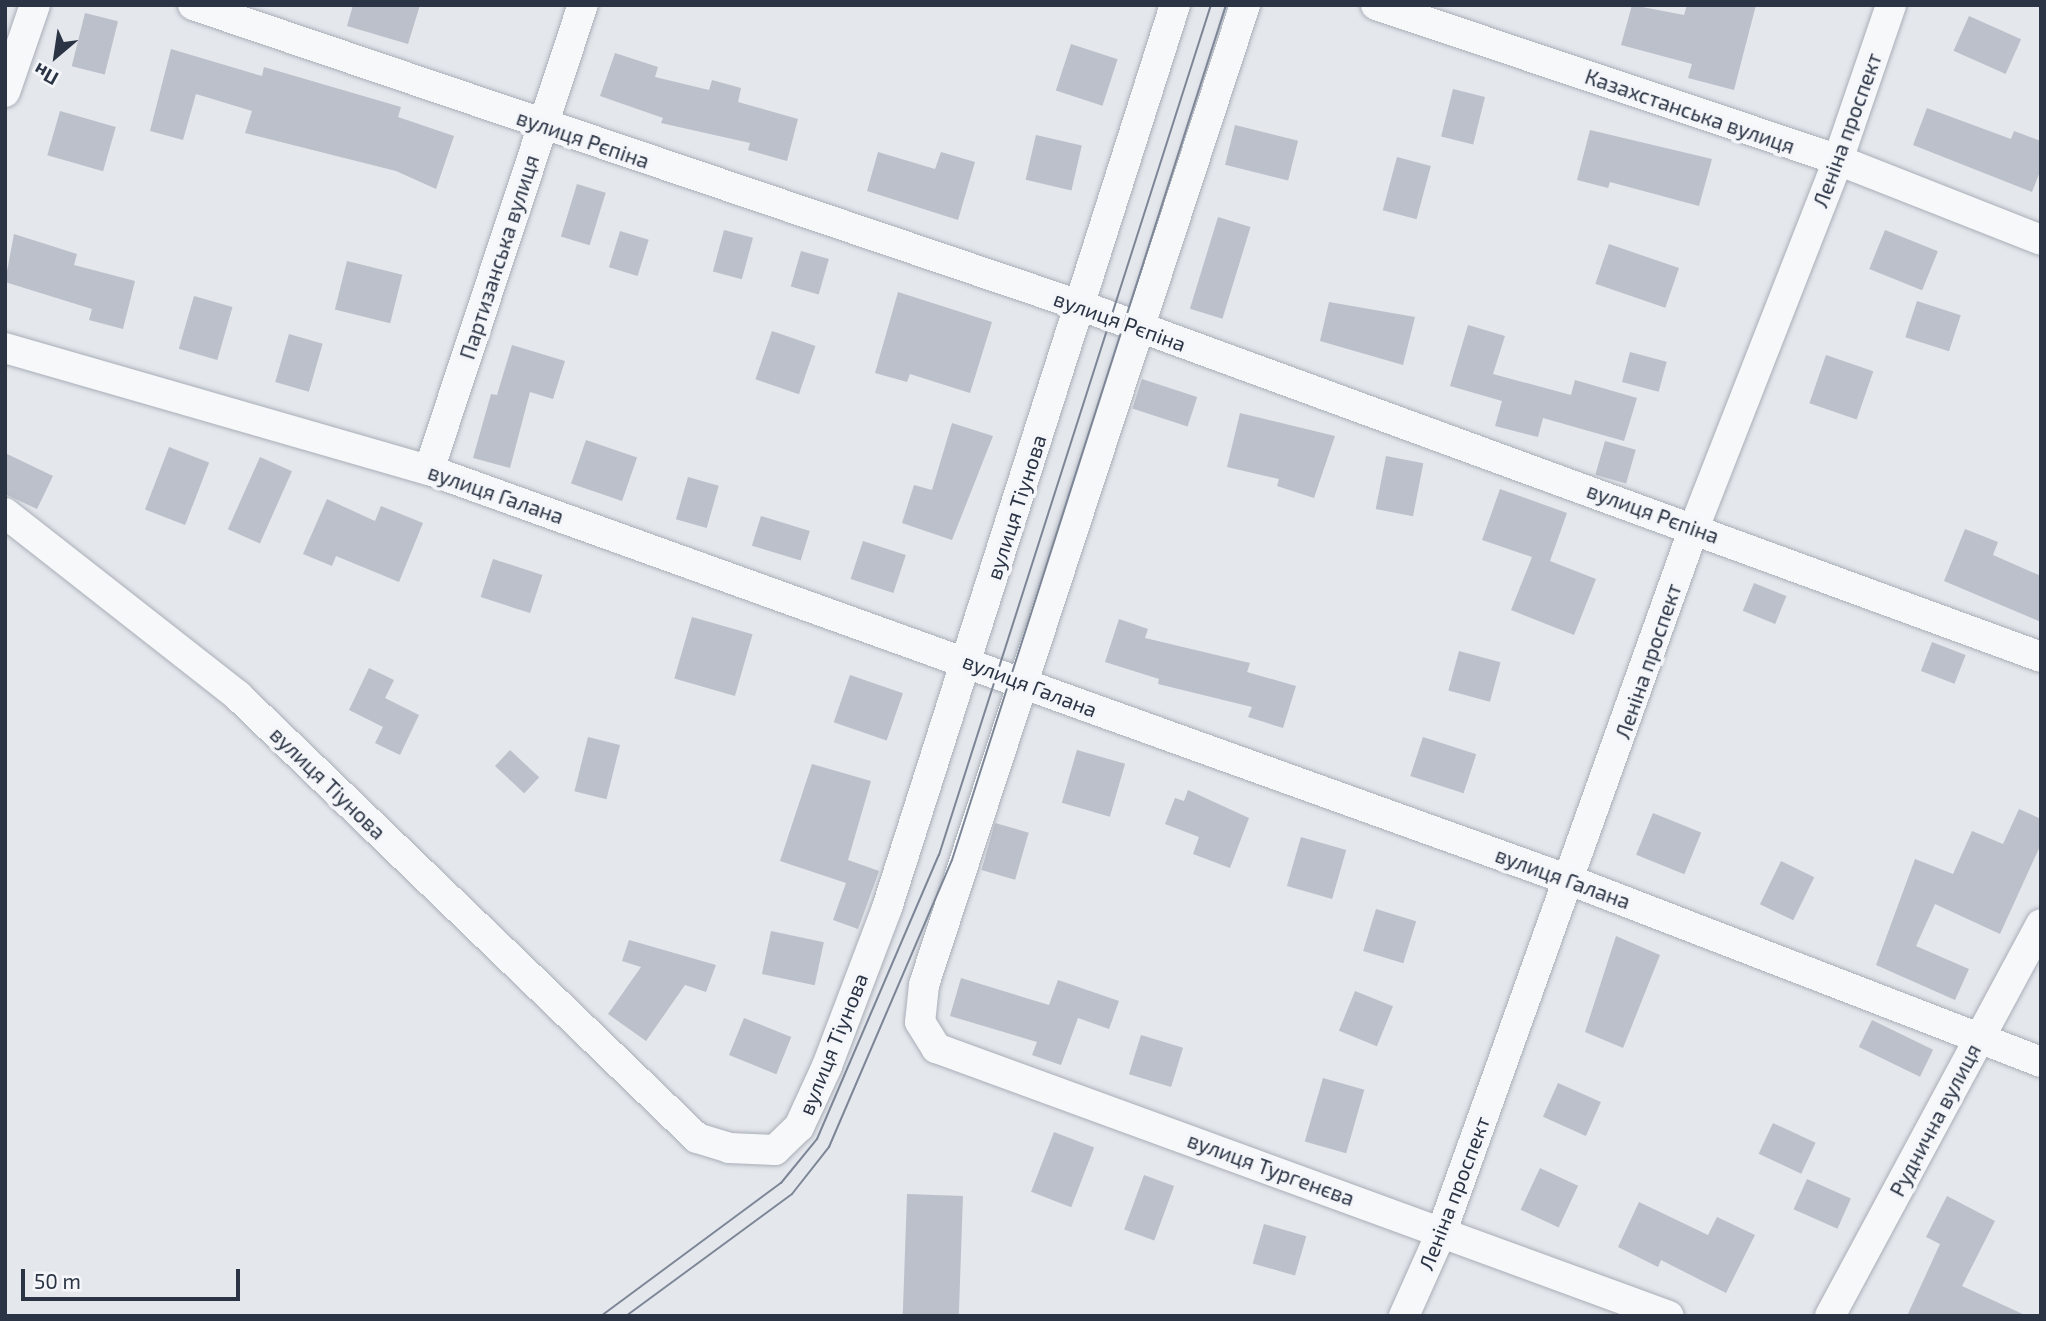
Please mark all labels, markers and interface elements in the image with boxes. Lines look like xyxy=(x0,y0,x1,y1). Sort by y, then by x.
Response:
north arrow xyxy=(21,21,91,91)
street label: Леніна проспект xyxy=(1807,49,1887,211)
text: Пн xyxy=(29,59,62,91)
street label: Казахстанська вулиця xyxy=(1582,63,1798,159)
street label: вулиця Рєпіна xyxy=(513,105,653,173)
street label: Партизанська вулиця xyxy=(454,152,544,362)
street label: вулиця Рєпіна xyxy=(1051,285,1189,357)
street label: вулиця Тіунова xyxy=(981,431,1051,583)
street label: вулиця Галана xyxy=(425,459,567,529)
street label: вулиця Рєпіна xyxy=(1584,477,1722,549)
street label: Леніна проспект xyxy=(1610,580,1686,742)
street label: вулиця Галана xyxy=(959,648,1101,722)
street label: вулиця Тіунова xyxy=(265,722,391,844)
street label: вулиця Галана xyxy=(1492,842,1634,914)
street label: вулиця Тіунова xyxy=(793,969,873,1119)
street label: Руднична вулиця xyxy=(1884,1039,1986,1201)
street label: Леніна проспект xyxy=(1413,1113,1495,1273)
street label: вулиця Тургенєва xyxy=(1184,1127,1358,1211)
scale bar xyxy=(24,1254,243,1298)
text: 50 m xyxy=(34,1268,81,1293)

